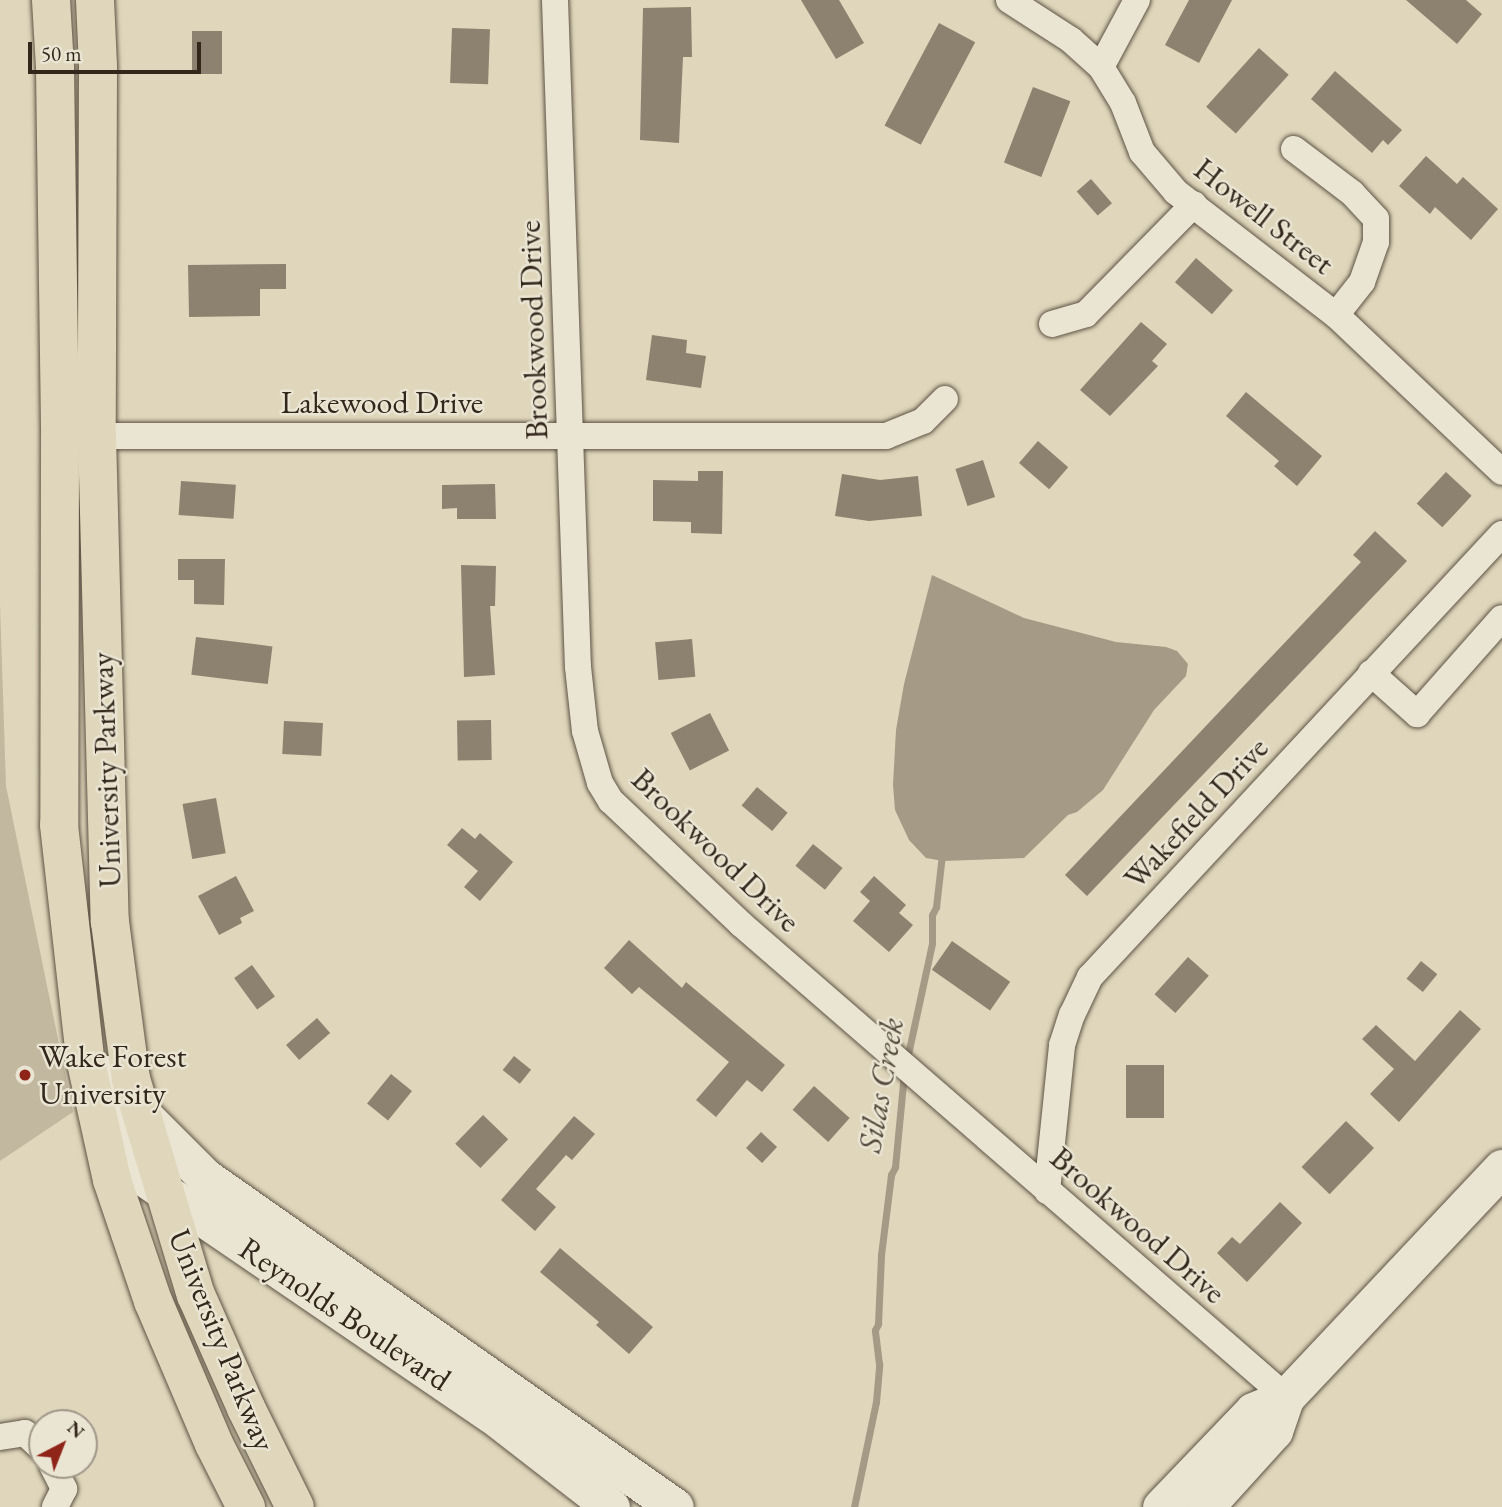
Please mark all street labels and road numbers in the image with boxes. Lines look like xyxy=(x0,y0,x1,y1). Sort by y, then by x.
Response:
street label: Howell Street xyxy=(1186,149,1342,283)
street label: Brookwood Drive xyxy=(510,220,556,440)
street label: Lakewood Drive xyxy=(281,383,483,421)
street label: University Parkway xyxy=(83,651,129,889)
street label: Wakefield Drive xyxy=(1116,729,1276,897)
street label: Brookwood Drive xyxy=(624,760,808,940)
street label: Brookwood Drive xyxy=(1043,1139,1233,1311)
street label: University Parkway xyxy=(160,1223,284,1457)
street label: Reynolds Boulevard xyxy=(232,1229,458,1399)

